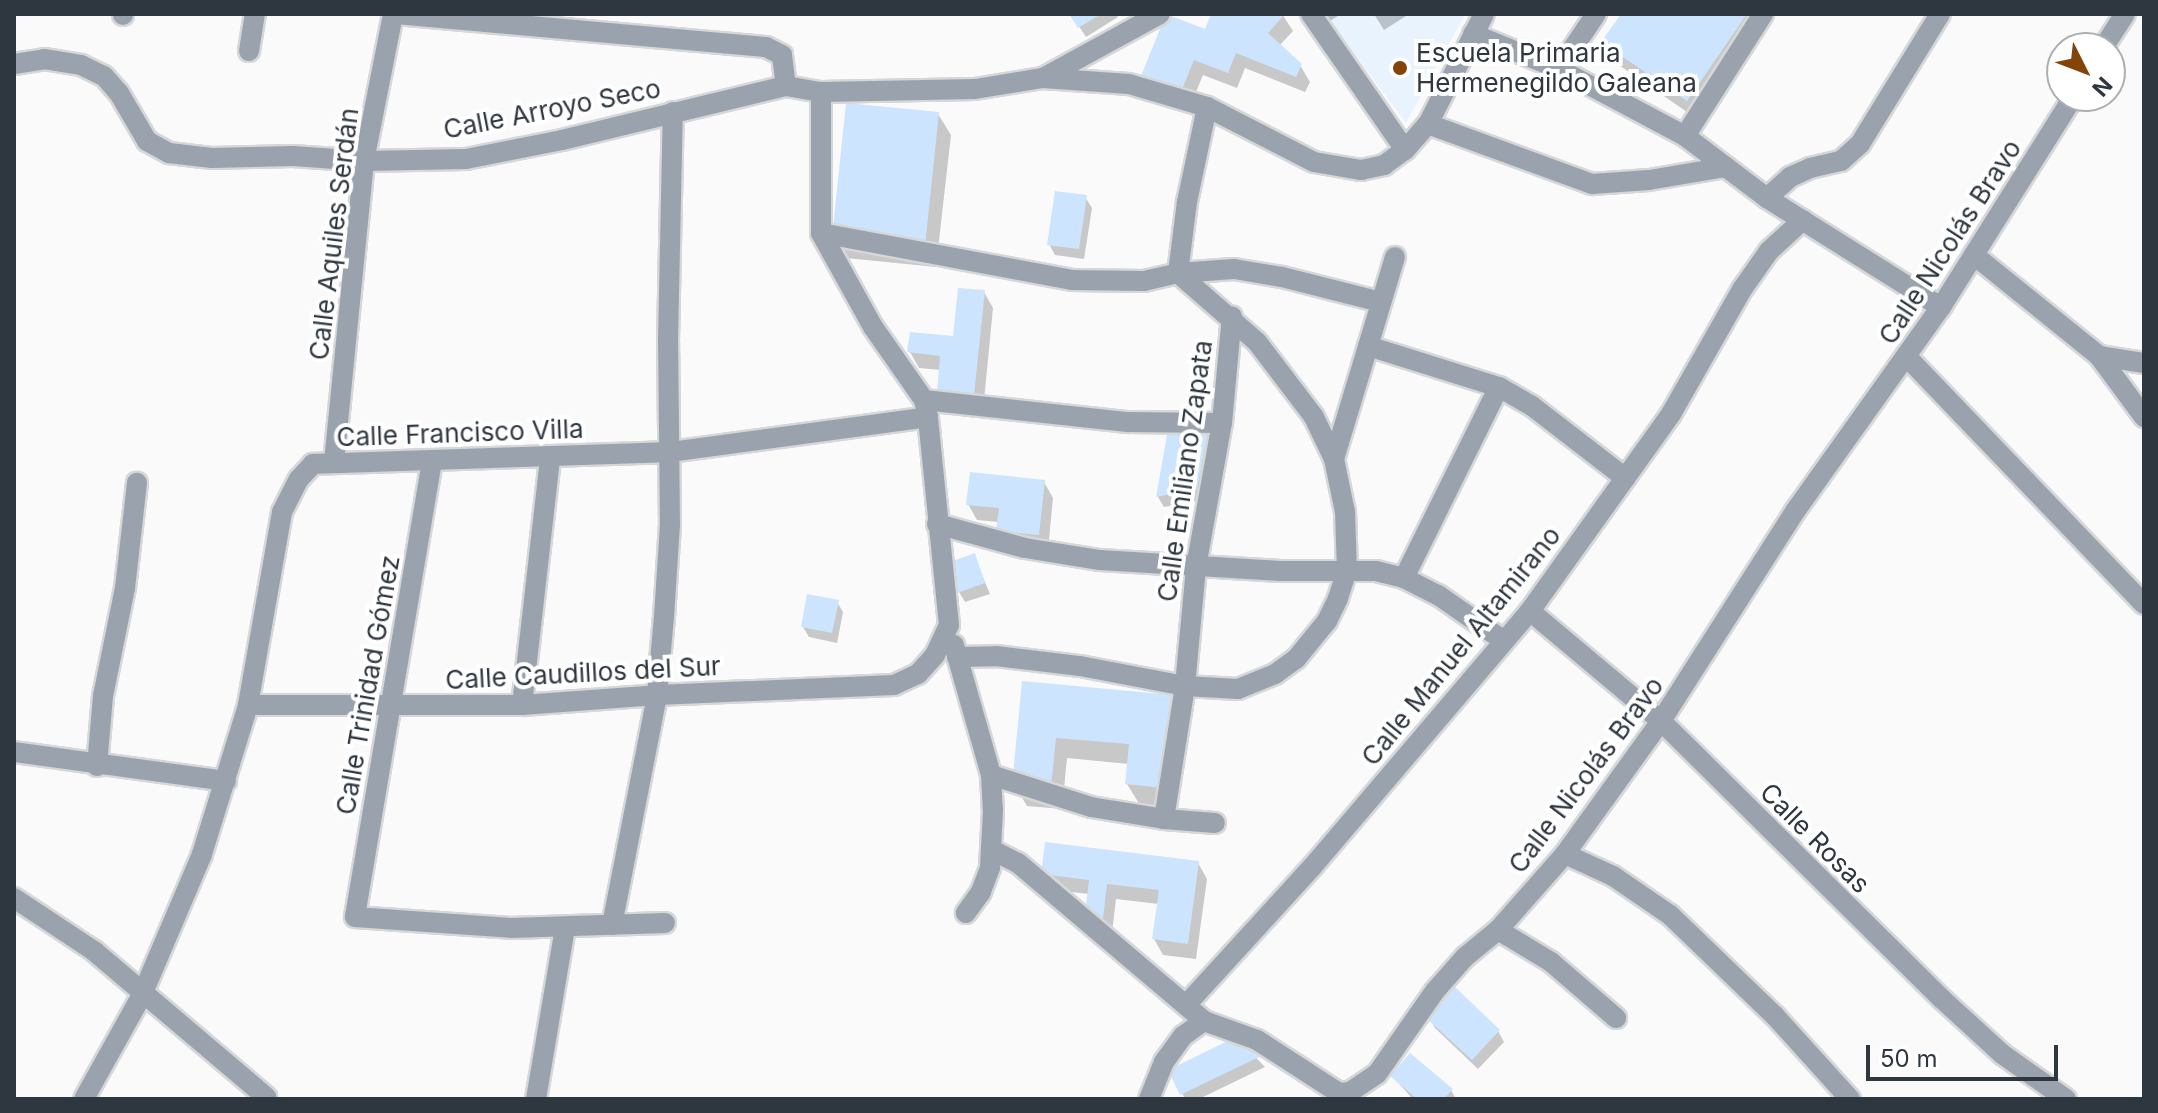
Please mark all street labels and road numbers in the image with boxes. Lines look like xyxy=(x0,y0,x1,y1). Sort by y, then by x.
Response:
street label: Calle Arroyo Seco xyxy=(441,73,663,145)
street label: Calle Aquiles Serdán xyxy=(303,106,365,362)
street label: Calle Nicolás Bravo xyxy=(1872,134,2028,350)
street label: Calle Emiliano Zapata xyxy=(1151,338,1219,604)
street label: Calle Francisco Villa xyxy=(336,413,584,453)
street label: Calle Manuel Altamirano xyxy=(1355,520,1567,772)
street label: Calle Trinidad Gómez xyxy=(330,553,406,817)
street label: Calle Caudillos del Sur xyxy=(445,650,721,696)
street label: Calle Nicolás Bravo xyxy=(1502,671,1670,879)
street label: Calle Rosas xyxy=(1754,777,1876,899)

